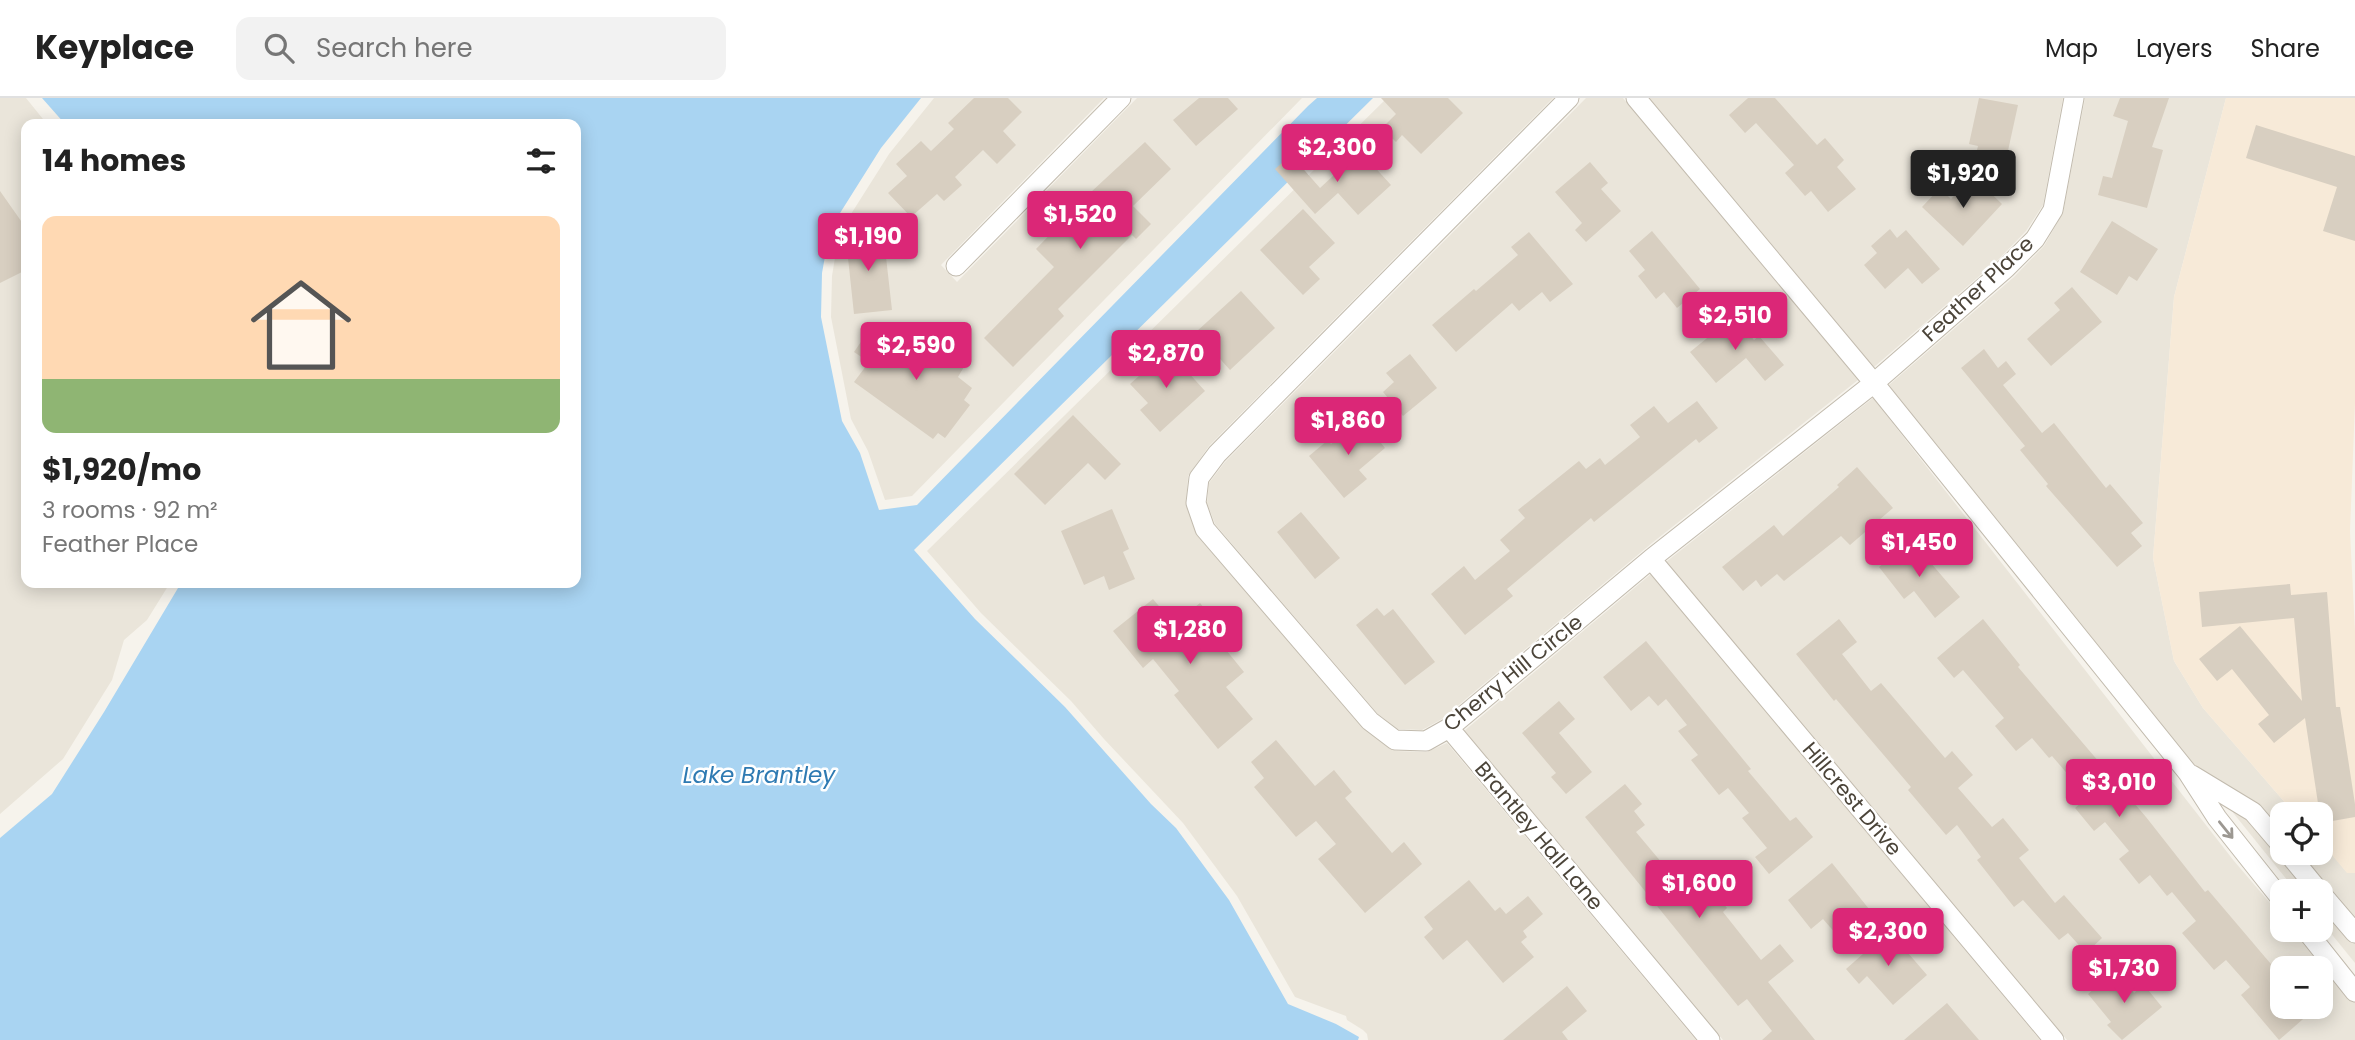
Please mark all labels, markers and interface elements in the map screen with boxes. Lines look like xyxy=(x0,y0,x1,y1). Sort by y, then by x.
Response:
search box xyxy=(236,17,726,80)
text: Keyplace xyxy=(35,24,194,71)
icon: search xyxy=(260,29,298,67)
text: Search here xyxy=(316,30,473,66)
text: Map xyxy=(2045,32,2098,65)
text: Layers xyxy=(2136,32,2212,65)
text: Share xyxy=(2250,32,2320,65)
pin: $2,300 xyxy=(1280,125,1394,184)
text: $2,300 xyxy=(1298,131,1376,163)
text: 14 homes xyxy=(42,139,186,182)
icon: filters xyxy=(522,142,560,180)
pin: $1,920 xyxy=(1906,150,2020,210)
text: $1,920 xyxy=(1927,157,1999,189)
pin: $1,520 xyxy=(1023,192,1137,251)
text: $1,520 xyxy=(1043,198,1117,230)
pin: $1,190 xyxy=(811,214,925,273)
text: $1,190 xyxy=(834,220,902,252)
street label: Feather Place xyxy=(1916,229,2040,348)
icon: home xyxy=(238,262,364,388)
pin: $2,510 xyxy=(1678,292,1792,352)
text: $2,510 xyxy=(1698,299,1772,331)
pin: $2,590 xyxy=(859,322,973,382)
text: $2,590 xyxy=(877,329,955,361)
pin: $2,870 xyxy=(1109,330,1223,390)
text: $2,870 xyxy=(1127,337,1205,369)
pin: $1,860 xyxy=(1291,398,1405,457)
text: $1,860 xyxy=(1311,404,1385,436)
text: $1,920/mo xyxy=(42,448,201,491)
text: 3 rooms · 92 m² xyxy=(42,494,218,526)
pin: $1,450 xyxy=(1862,519,1976,579)
text: $1,450 xyxy=(1881,526,1957,558)
text: Feather Place xyxy=(42,528,198,560)
pin: $1,280 xyxy=(1133,606,1247,666)
street label: Cherry Hill Circle xyxy=(1437,607,1588,738)
text: $1,280 xyxy=(1153,613,1227,645)
street label: Hillcrest Drive xyxy=(1796,736,1909,862)
street label: Brantley Hall Lane xyxy=(1468,755,1610,916)
water label: Lake Brantley xyxy=(683,759,836,791)
pin: $3,010 xyxy=(2062,760,2176,819)
text: $3,010 xyxy=(2082,766,2156,798)
map controls xyxy=(2270,802,2333,1019)
button: locate xyxy=(2270,802,2333,865)
one-way arrow xyxy=(2218,820,2234,838)
pin: $1,600 xyxy=(1642,860,1756,920)
text: $1,600 xyxy=(1661,867,1737,899)
button: + xyxy=(2270,879,2333,942)
pin: $2,300 xyxy=(1831,908,1945,968)
text: $2,300 xyxy=(1849,915,1927,947)
pin: $1,730 xyxy=(2067,946,2181,1005)
text: $1,730 xyxy=(2088,952,2160,984)
button: − xyxy=(2270,956,2333,1019)

